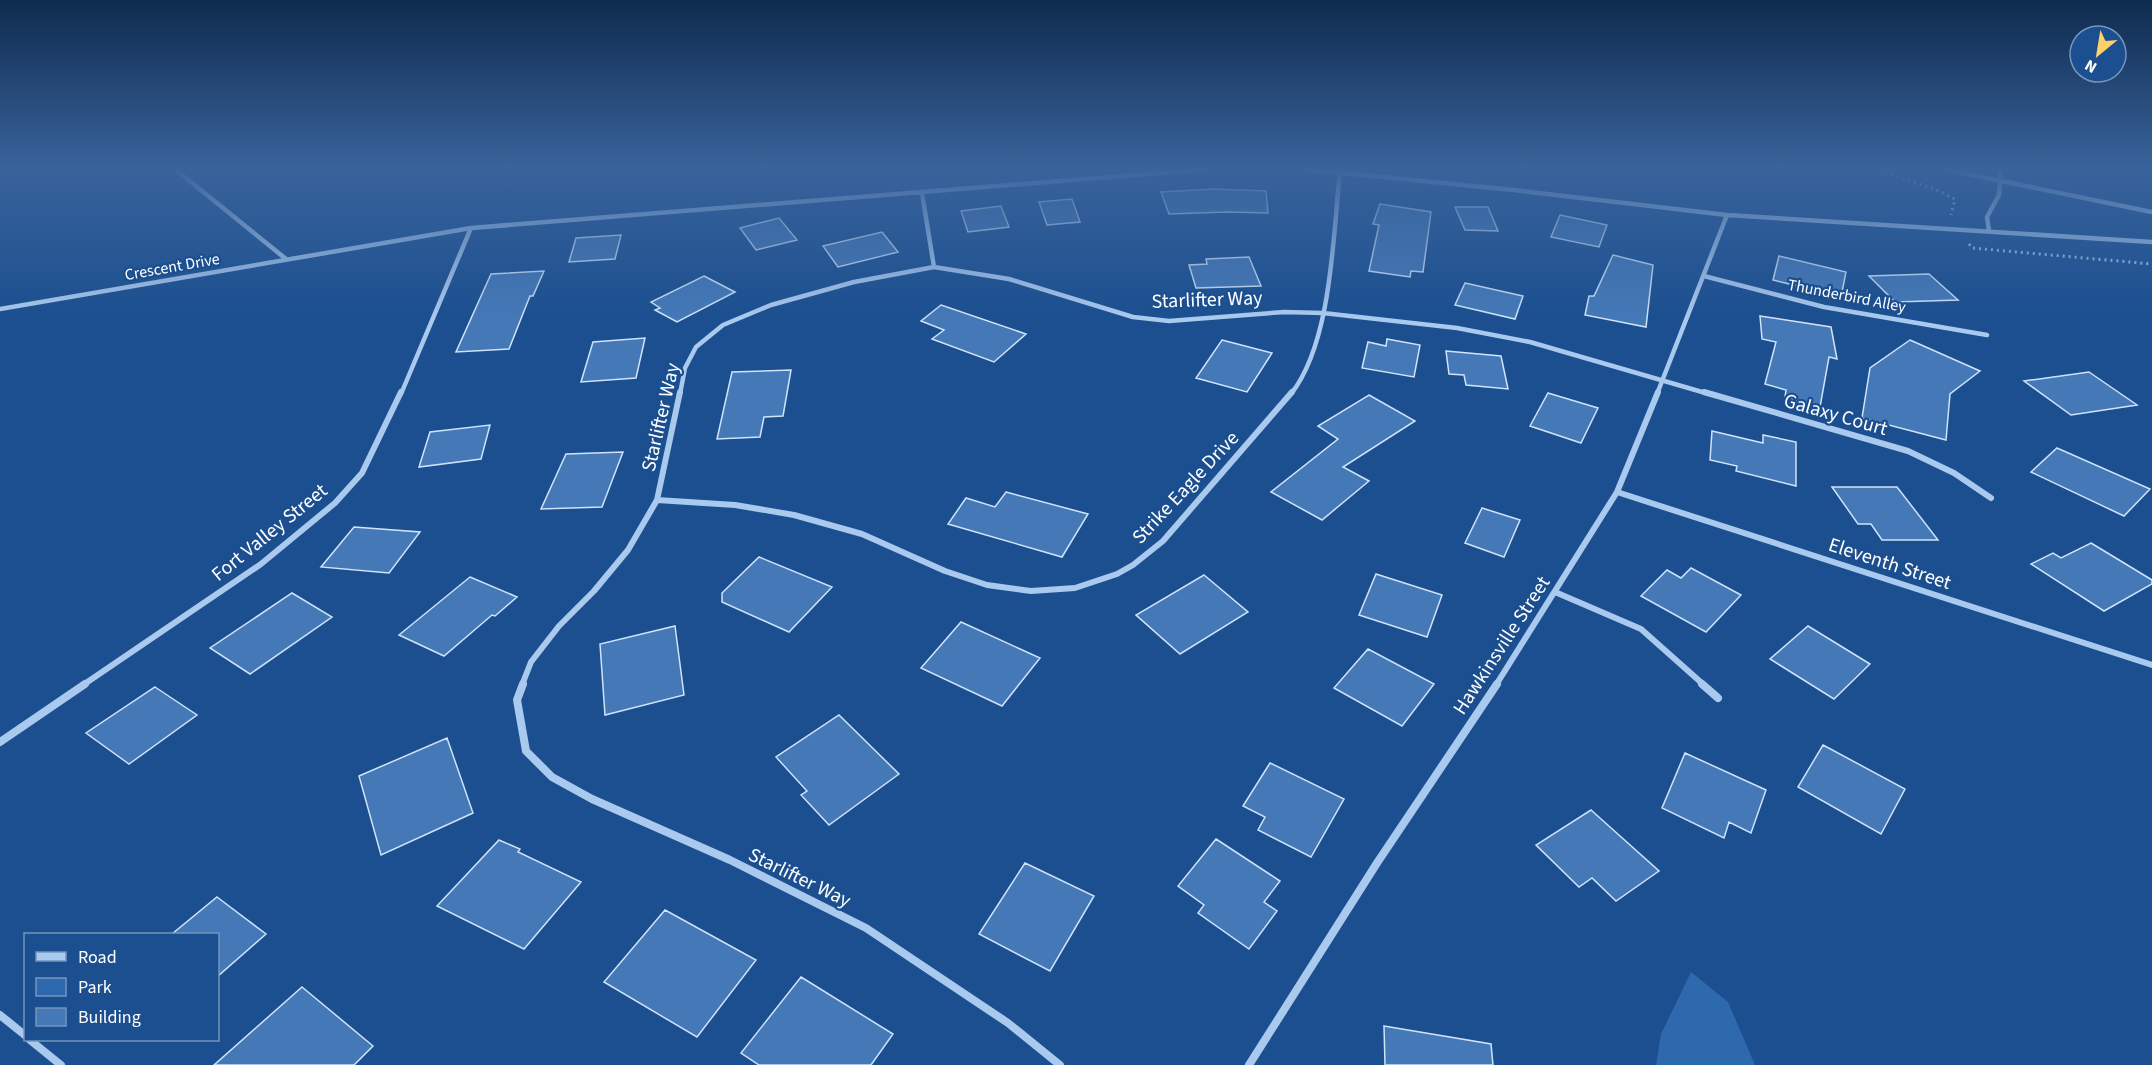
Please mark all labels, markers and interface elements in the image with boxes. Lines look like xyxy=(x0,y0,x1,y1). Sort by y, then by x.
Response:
north arrow xyxy=(2068,24,2128,84)
text: N xyxy=(2081,54,2101,78)
street label: Crescent Drive xyxy=(123,248,221,286)
street label: Thunderbird Alley xyxy=(1786,274,1908,318)
street label: Starlifter Way xyxy=(1151,284,1264,316)
street label: Starlifter Way xyxy=(635,359,687,474)
street label: Galaxy Court xyxy=(1781,387,1891,443)
street label: Strike Eagle Drive xyxy=(1126,425,1246,550)
street label: Fort Valley Street xyxy=(206,477,334,588)
street label: Eleventh Street xyxy=(1825,531,1955,597)
street label: Hawkinsville Street xyxy=(1446,571,1557,720)
street label: Starlifter Way xyxy=(744,841,856,915)
legend xyxy=(24,933,219,1041)
text: Road xyxy=(78,945,117,970)
text: Park xyxy=(78,975,112,1000)
text: Building xyxy=(78,1005,141,1030)

